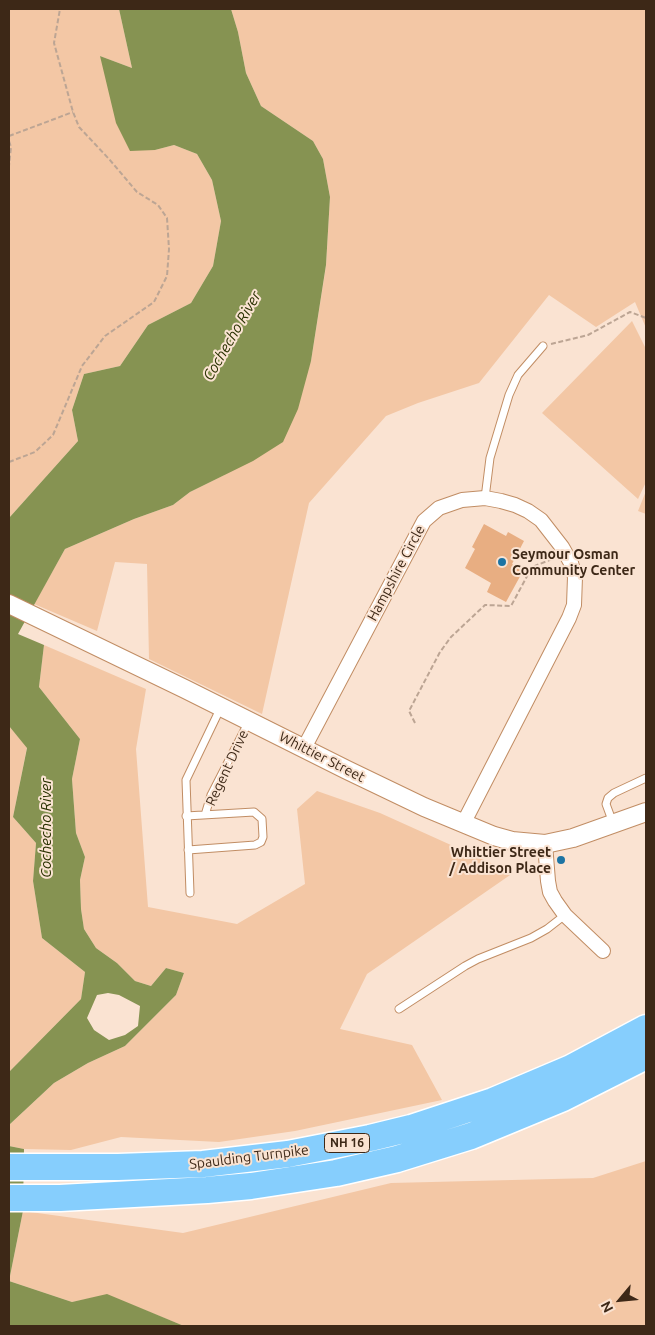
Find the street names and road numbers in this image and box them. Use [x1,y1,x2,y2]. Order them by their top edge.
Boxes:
street label: Hampshire Circle [364,522,428,624]
street label: Regent Drive [202,727,252,809]
street label: Whittier Street [276,728,368,786]
road number: NH 16 [324,1134,370,1152]
street label: Spaulding Turnpike [188,1141,310,1173]

